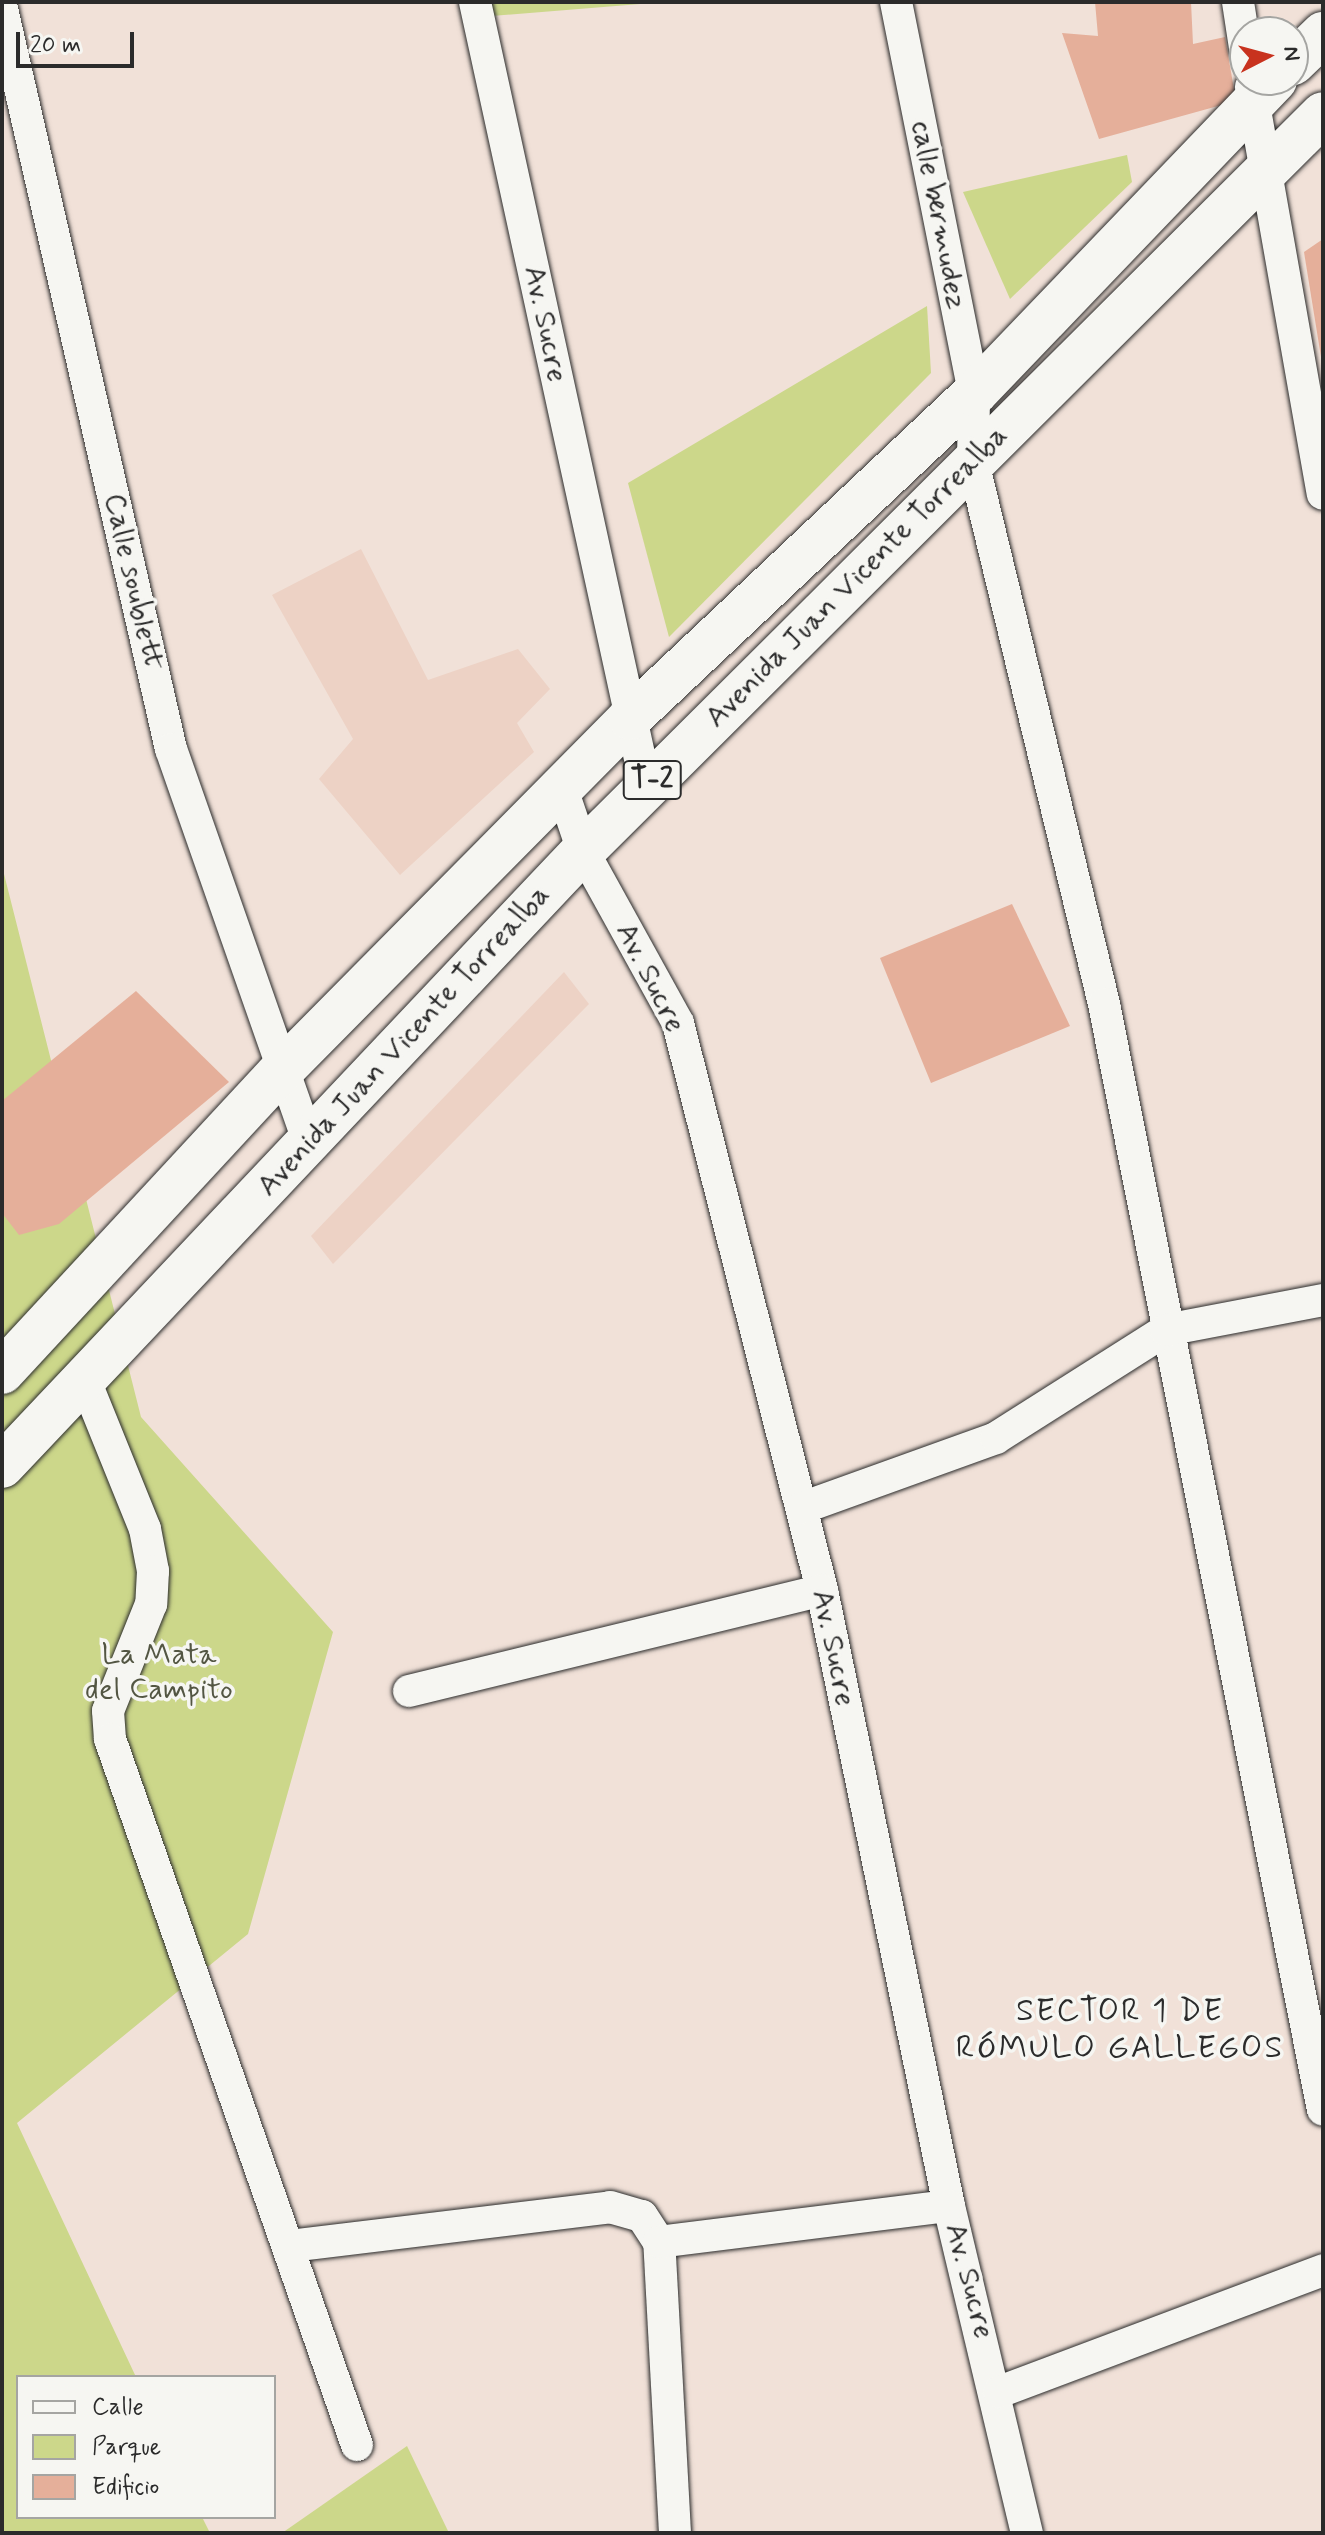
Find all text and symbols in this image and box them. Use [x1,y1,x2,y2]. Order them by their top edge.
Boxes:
scale bar [20,16,138,66]
north arrow [1229,16,1309,96]
text: 20 m [30,30,81,61]
text: N [1276,45,1306,62]
street label: calle bermudez [902,118,974,312]
street label: Av. Sucre [515,262,575,386]
street label: Avenida Juan Vicente Torrealba [696,416,1018,738]
street label: Calle soublett [96,492,170,672]
road number: T-2 [622,756,682,804]
street label: Avenida Juan Vicente Torrealba [247,875,561,1207]
street label: Av. Sucre [607,917,693,1039]
street label: Av. Sucre [803,1586,863,1710]
park label: La Mata del Campito [81,1637,237,1708]
district label: SECTOR 1 DE RÓMULO GALLEGOS [959,1993,1281,2068]
street label: Av. Sucre [936,2219,1002,2343]
legend [16,2375,276,2519]
text: Calle [92,2392,144,2423]
text: Parque [92,2432,161,2463]
text: Edificio [92,2472,159,2503]

